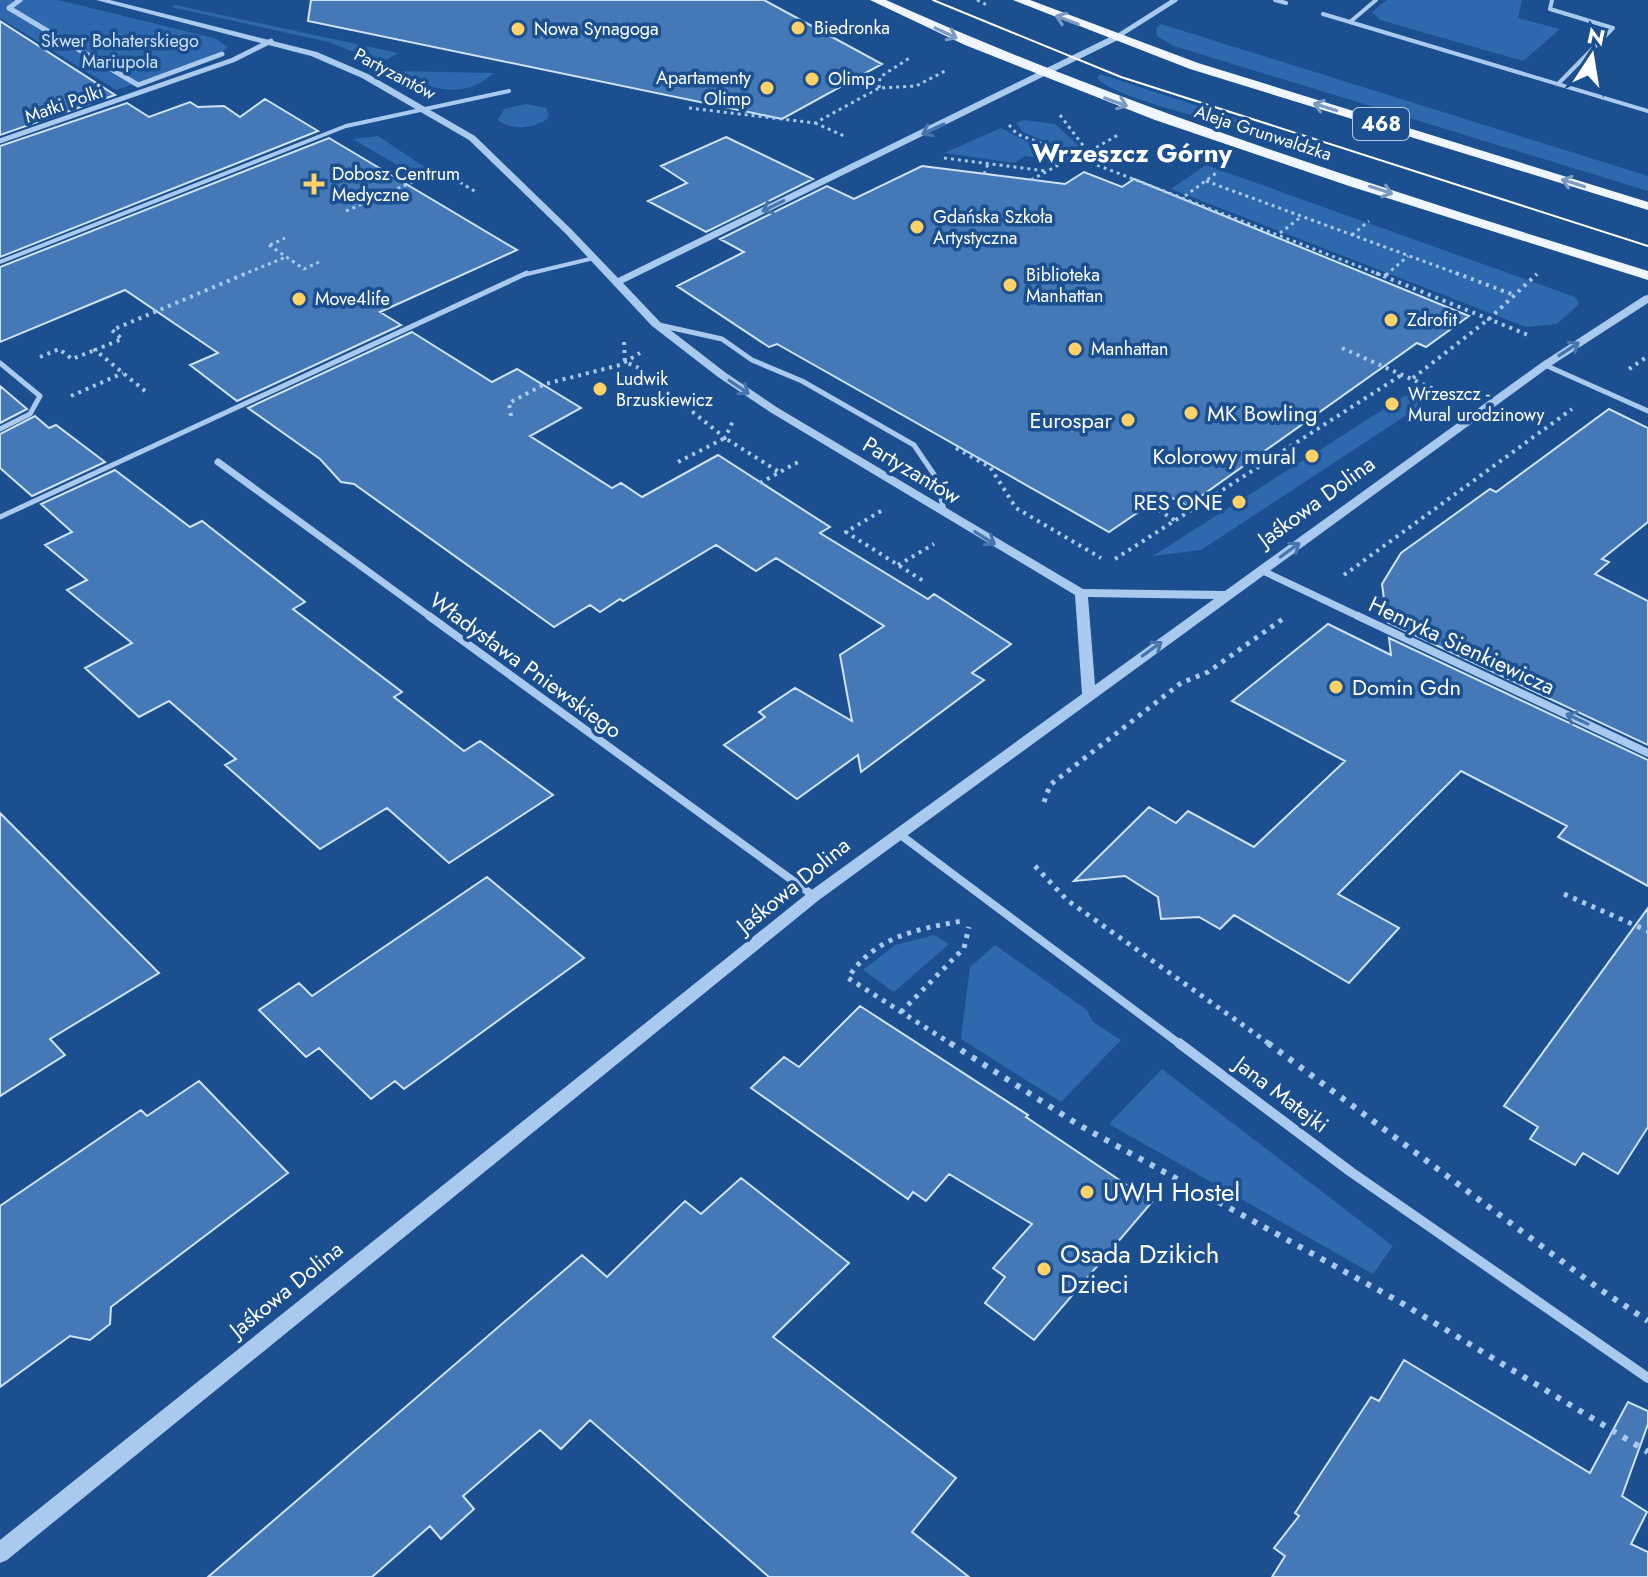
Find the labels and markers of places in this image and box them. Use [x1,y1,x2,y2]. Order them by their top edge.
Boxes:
place label: Biedronka [814,15,890,41]
place label: Nowa Synagoga [534,16,659,42]
marker: Biedronka [789,19,807,37]
marker: Nowa Synagoga [509,20,527,38]
place label: Apartamenty Olimp [656,65,751,112]
place label: Olimp [828,66,875,92]
marker: Olimp [803,70,821,88]
marker: Apartamenty Olimp [758,79,776,97]
place label: Dobosz Centrum Medyczne [332,161,460,208]
marker: Dobosz Centrum Medyczne [303,173,325,195]
place label: Gdańska Szkoła Artystyczna [933,204,1053,251]
marker: Gdańska Szkoła Artystyczna [908,218,926,236]
place label: Biblioteka Manhattan [1026,262,1104,309]
marker: Biblioteka Manhattan [1001,276,1019,294]
place label: Move4life [315,286,390,312]
marker: Move4life [290,290,308,308]
place label: Zdrofit [1407,307,1458,333]
marker: Zdrofit [1382,311,1400,329]
place label: Manhattan [1091,336,1169,362]
marker: Manhattan [1066,340,1084,358]
place label: Ludwik Brzuskiewicz [616,366,714,413]
marker: Ludwik Brzuskiewicz [591,380,609,398]
place label: Wrzeszcz - Mural urodzinowy [1408,381,1545,428]
marker: Wrzeszcz - Mural urodzinowy [1383,395,1401,413]
place label: MK Bowling [1207,397,1318,429]
place label: Eurospar [1030,404,1112,436]
marker: MK Bowling [1182,404,1200,422]
marker: Eurospar [1119,411,1137,429]
place label: Kolorowy mural [1152,440,1296,472]
marker: Kolorowy mural [1303,447,1321,465]
place label: RES ONE [1133,486,1223,518]
marker: RES ONE [1230,493,1248,511]
place label: Domin Gdn [1352,671,1461,703]
marker: Domin Gdn [1327,678,1345,696]
place label: UWH Hostel [1103,1173,1240,1211]
marker: UWH Hostel [1078,1183,1096,1201]
place label: Osada Dzikich Dzieci [1060,1235,1219,1303]
marker: Osada Dzikich Dzieci [1035,1260,1053,1278]

